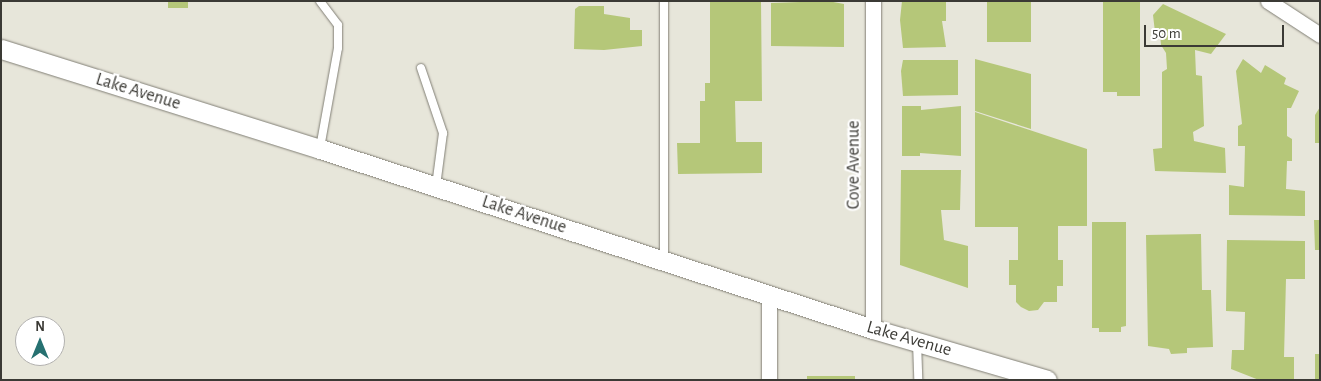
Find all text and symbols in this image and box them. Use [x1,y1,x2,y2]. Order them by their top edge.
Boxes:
scale bar [1146,15,1286,47]
text: 50 m [1152,26,1181,41]
street label: Lake Avenue [93,69,183,115]
street label: Cove Avenue [843,121,865,209]
street label: Lake Avenue [479,191,569,239]
north arrow [15,316,65,366]
street label: Lake Avenue [864,317,954,361]
text: N [35,320,45,334]

